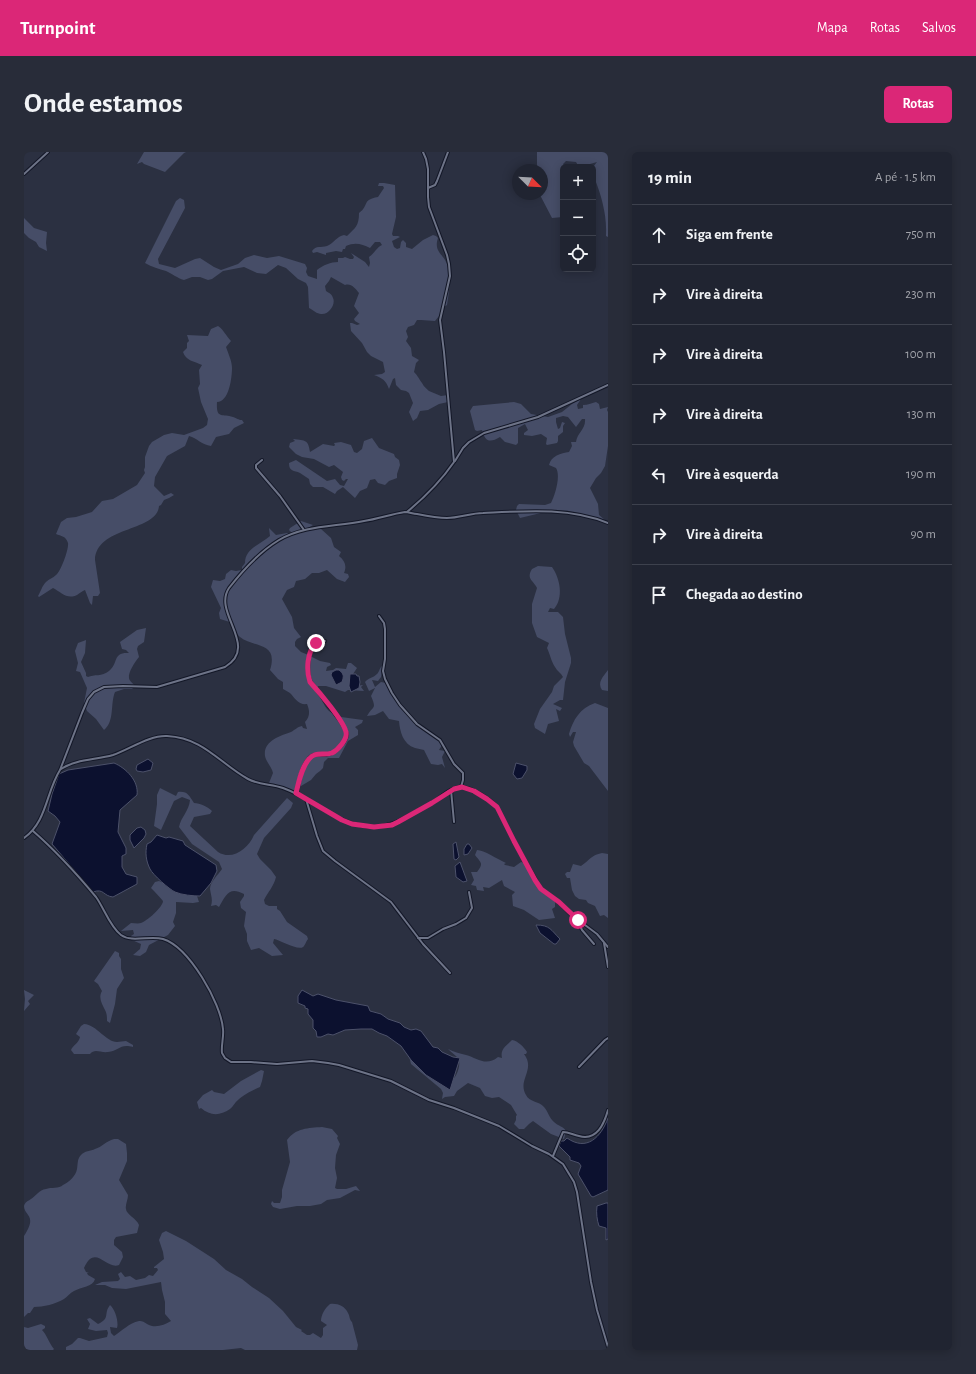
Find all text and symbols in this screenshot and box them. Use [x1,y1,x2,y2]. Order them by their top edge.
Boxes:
text: Turnpoint [20,19,95,38]
text: Mapa [817,21,848,35]
text: Rotas [870,21,900,35]
text: Salvos [922,21,956,35]
button: Rotas [884,86,952,123]
text: Onde estamos [24,90,183,118]
north arrow [512,164,548,200]
map controls [560,164,596,272]
button: + [560,164,596,200]
text: 19 min [648,169,692,186]
text: A pé · 1.5 km [875,171,936,184]
button: − [560,200,596,236]
icon: ahead [648,224,670,246]
text: Siga em frente [686,227,773,242]
text: 750 m [906,228,936,241]
button: locate [560,236,596,272]
icon: right [648,284,670,306]
text: Vire à direita [686,287,763,302]
text: 230 m [905,288,936,301]
icon: right [648,344,670,366]
text: Vire à direita [686,347,763,362]
text: 100 m [905,348,936,361]
icon: right [648,404,670,426]
text: Vire à direita [686,407,763,422]
text: 130 m [907,408,936,421]
icon: left [648,464,670,486]
text: Vire à esquerda [686,467,779,482]
text: 190 m [906,468,936,481]
icon: right [648,524,670,546]
text: Vire à direita [686,527,763,542]
text: 90 m [910,528,936,541]
icon: arrive [648,584,670,606]
text: Chegada ao destino [686,587,803,602]
route end [307,634,325,652]
route start [569,911,587,929]

